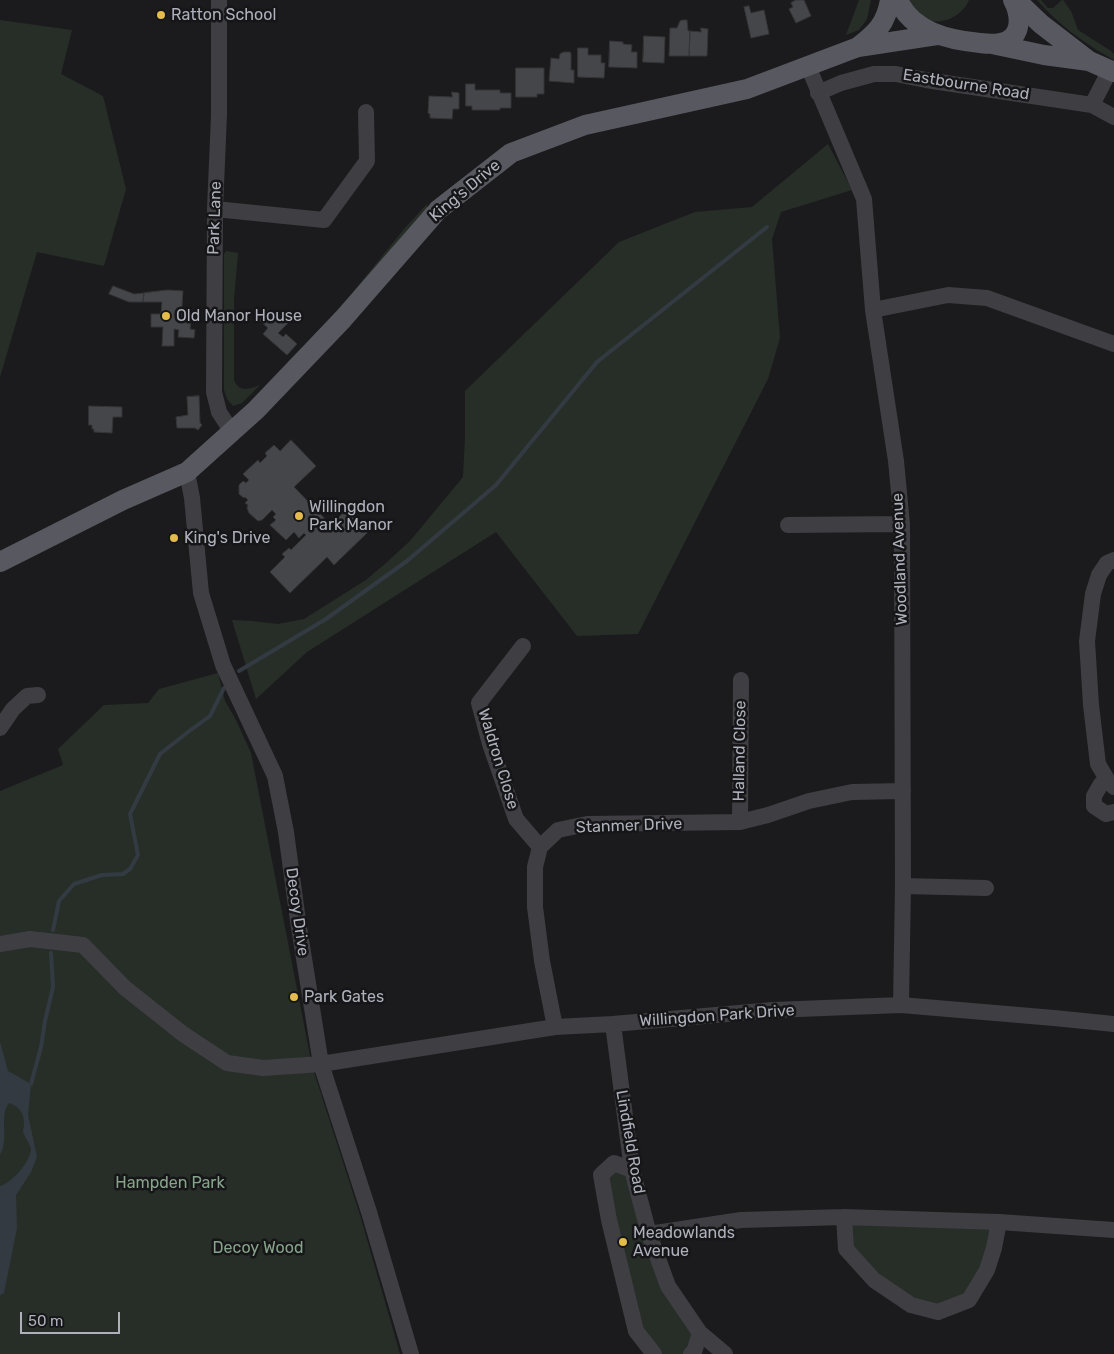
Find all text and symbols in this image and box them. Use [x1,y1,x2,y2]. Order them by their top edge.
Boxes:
place label: Ratton School [171,5,276,25]
marker: Ratton School [155,9,167,21]
street label: Eastbourne Road [901,66,1031,104]
street label: King's Drive [426,156,504,226]
street label: Park Lane [204,181,226,255]
place label: Old Manor House [176,306,302,326]
marker: Old Manor House [160,310,172,322]
street label: Woodland Avenue [888,493,912,625]
place label: Willingdon Park Manor [309,497,393,535]
marker: Willingdon Park Manor [293,510,305,522]
place label: King's Drive [184,528,270,548]
marker: King's Drive [168,532,180,544]
street label: Halland Close [730,700,750,802]
street label: Waldron Close [474,706,522,812]
street label: Stanmer Drive [575,815,683,837]
street label: Decoy Drive [281,867,313,957]
place label: Park Gates [304,987,384,1007]
marker: Park Gates [288,991,300,1003]
street label: Willingdon Park Drive [639,1001,795,1031]
street label: Lindfield Road [611,1089,649,1195]
park label: Hampden Park [115,1173,225,1193]
place label: Meadowlands Avenue [633,1223,735,1261]
marker: Meadowlands Avenue [617,1236,629,1248]
park label: Decoy Wood [213,1238,303,1258]
scale bar [22,1302,122,1334]
text: 50 m [28,1312,63,1330]

